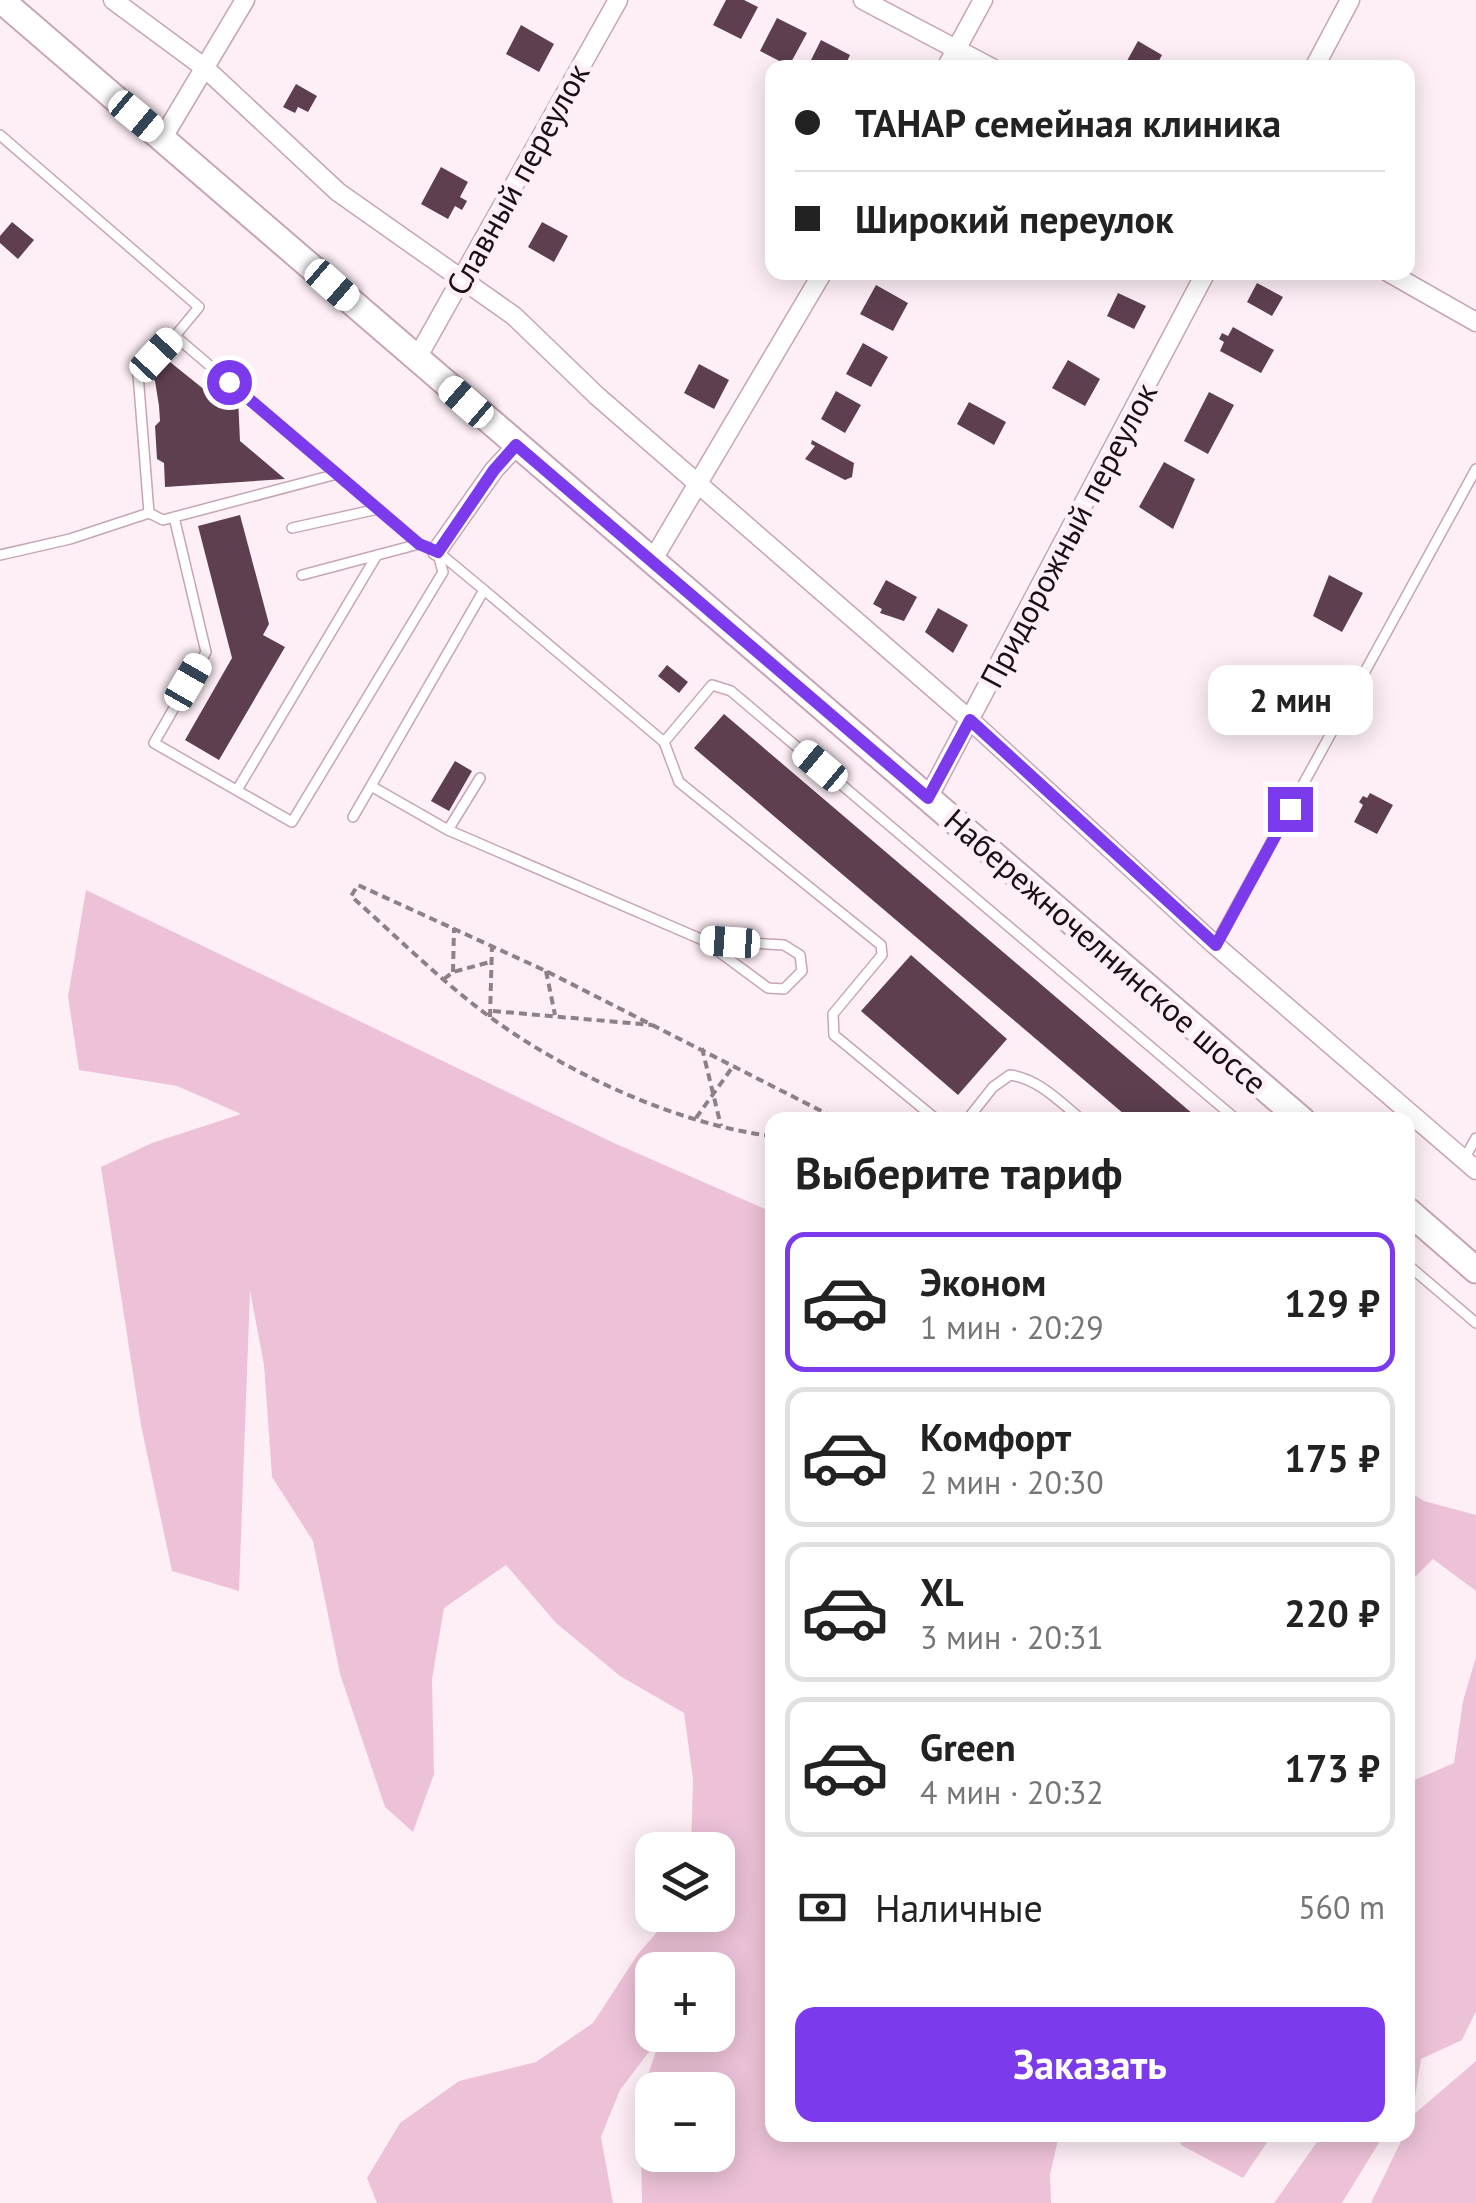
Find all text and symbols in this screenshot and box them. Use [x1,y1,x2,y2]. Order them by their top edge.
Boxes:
street label: Славный переулок [436,55,599,302]
car [103,85,169,147]
text: ТАНАР семейная клиника [855,98,1281,147]
text: Широкий переулок [855,194,1174,243]
car [300,254,364,316]
car [125,323,187,387]
route start [207,360,252,405]
car [434,371,498,433]
street label: Придорожный переулок [970,375,1167,695]
car [160,649,216,715]
callout: 2 мин [1208,664,1372,734]
text: 2 мин [1249,679,1332,721]
car [787,735,853,797]
route end [1268,787,1313,832]
street label: Набережночелнинское шоссе [936,799,1276,1103]
car [699,925,761,959]
text: Выберите тариф [795,1143,1122,1201]
icon: car [800,1257,890,1347]
text: Эконом [920,1257,1046,1306]
text: 129 ₽ [1284,1278,1380,1327]
text: 1 мин · 20:29 [920,1306,1104,1348]
icon: car [800,1412,890,1502]
text: Комфорт [920,1412,1071,1461]
text: 175 ₽ [1284,1433,1380,1482]
text: 2 мин · 20:30 [920,1461,1104,1503]
icon: car [800,1567,890,1657]
text: XL [920,1567,964,1616]
text: 220 ₽ [1284,1588,1380,1637]
text: 3 мин · 20:31 [920,1616,1104,1658]
icon: car [800,1722,890,1812]
text: Green [920,1722,1016,1771]
text: 173 ₽ [1284,1743,1380,1792]
text: 4 мин · 20:32 [920,1771,1104,1813]
map controls [635,1832,735,2172]
button: layers [635,1832,735,1932]
icon: cash [795,1880,850,1935]
text: Наличные [875,1883,1043,1932]
text: 560 m [1298,1886,1385,1928]
button: + [635,1952,735,2052]
button: Заказать [795,2007,1385,2122]
button: − [635,2072,735,2172]

